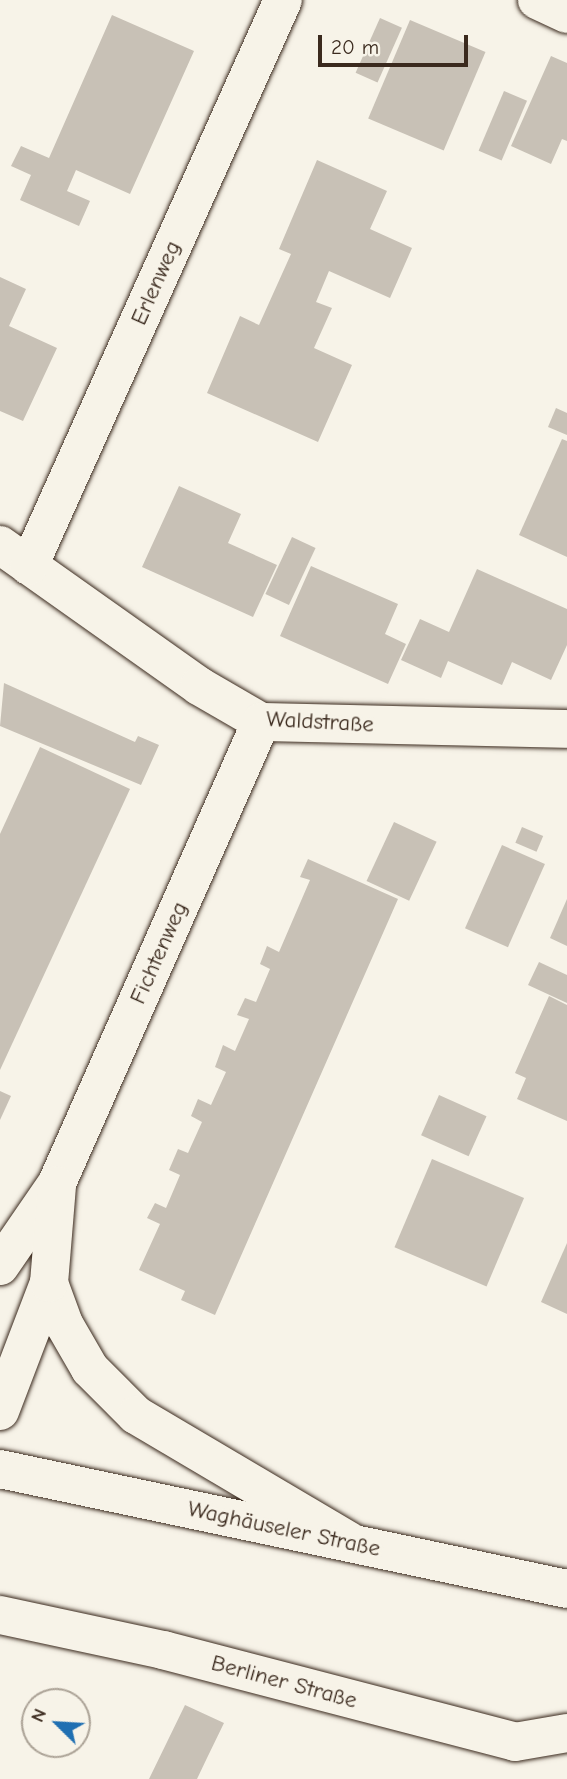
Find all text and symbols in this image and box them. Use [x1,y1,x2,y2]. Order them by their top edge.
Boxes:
scale bar [322,21,472,65]
text: 20 m [331,35,379,59]
street label: Erlenweg [125,237,187,329]
street label: Waldstraße [265,705,375,739]
street label: Fichtenweg [124,898,194,1008]
street label: Waghäuseler Straße [185,1495,383,1563]
street label: Berliner Straße [208,1649,360,1715]
north arrow [21,1688,91,1758]
text: N [26,1705,51,1725]

